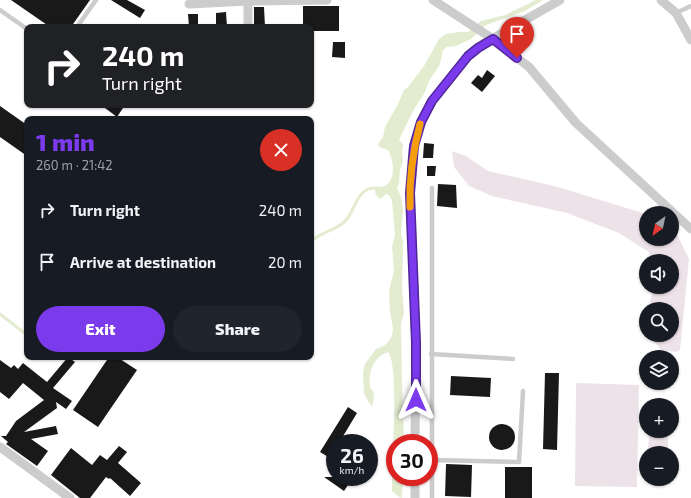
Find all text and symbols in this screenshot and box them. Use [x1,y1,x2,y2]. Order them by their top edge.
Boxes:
pin [500,17,534,58]
icon: arrive [506,23,528,45]
text: 240 m [102,38,185,72]
icon: right [36,40,88,92]
text: Turn right [102,72,182,94]
text: 1 min [36,127,95,156]
button: close [260,129,302,171]
text: 260 m · 21:42 [36,157,113,173]
icon: right [36,199,58,221]
text: Turn right [70,201,140,219]
text: 240 m [259,201,302,219]
north arrow [639,206,679,246]
map controls [639,206,679,486]
icon: arrive [36,251,58,273]
text: Arrive at destination [70,253,216,271]
text: 20 m [268,253,302,271]
button: sound [639,254,679,294]
button: search [639,302,679,342]
button: Exit [36,306,165,352]
button: Share [173,306,302,352]
button: layers [639,350,679,390]
position arrow [395,379,437,421]
button: + [639,398,679,438]
speed limit sign: 30 [386,434,438,486]
text: 26 [340,443,364,467]
button: − [639,446,679,486]
text: km/h [340,464,364,476]

